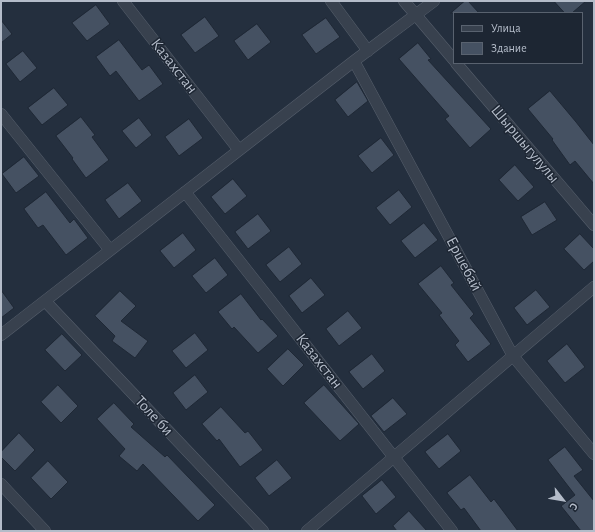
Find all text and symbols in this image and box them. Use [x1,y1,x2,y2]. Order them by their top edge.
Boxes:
legend [453,12,583,64]
text: Улица [491,22,521,34]
street label: Казахстан [146,35,202,97]
text: Здание [491,42,527,54]
street label: Шыршыгулулы [487,101,563,187]
street label: Ершебай [442,234,486,294]
street label: Казахстан [291,330,347,392]
street label: Толе би [131,392,177,440]
north arrow [543,480,583,520]
text: С [567,501,580,512]

